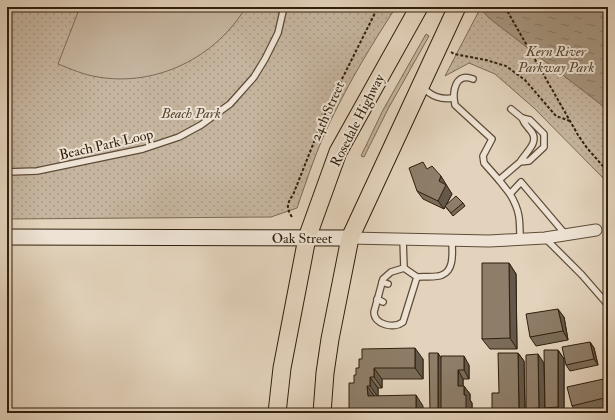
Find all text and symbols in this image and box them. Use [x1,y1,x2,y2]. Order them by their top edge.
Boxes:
park label: Kern River Parkway Park [517,43,595,76]
street label: Rosedale Highway [327,70,389,170]
street label: 24th Street [307,78,348,144]
park label: Beach Park [160,105,221,122]
street label: Beach Park Loop [57,125,155,165]
street label: Oak Street [272,230,333,247]

